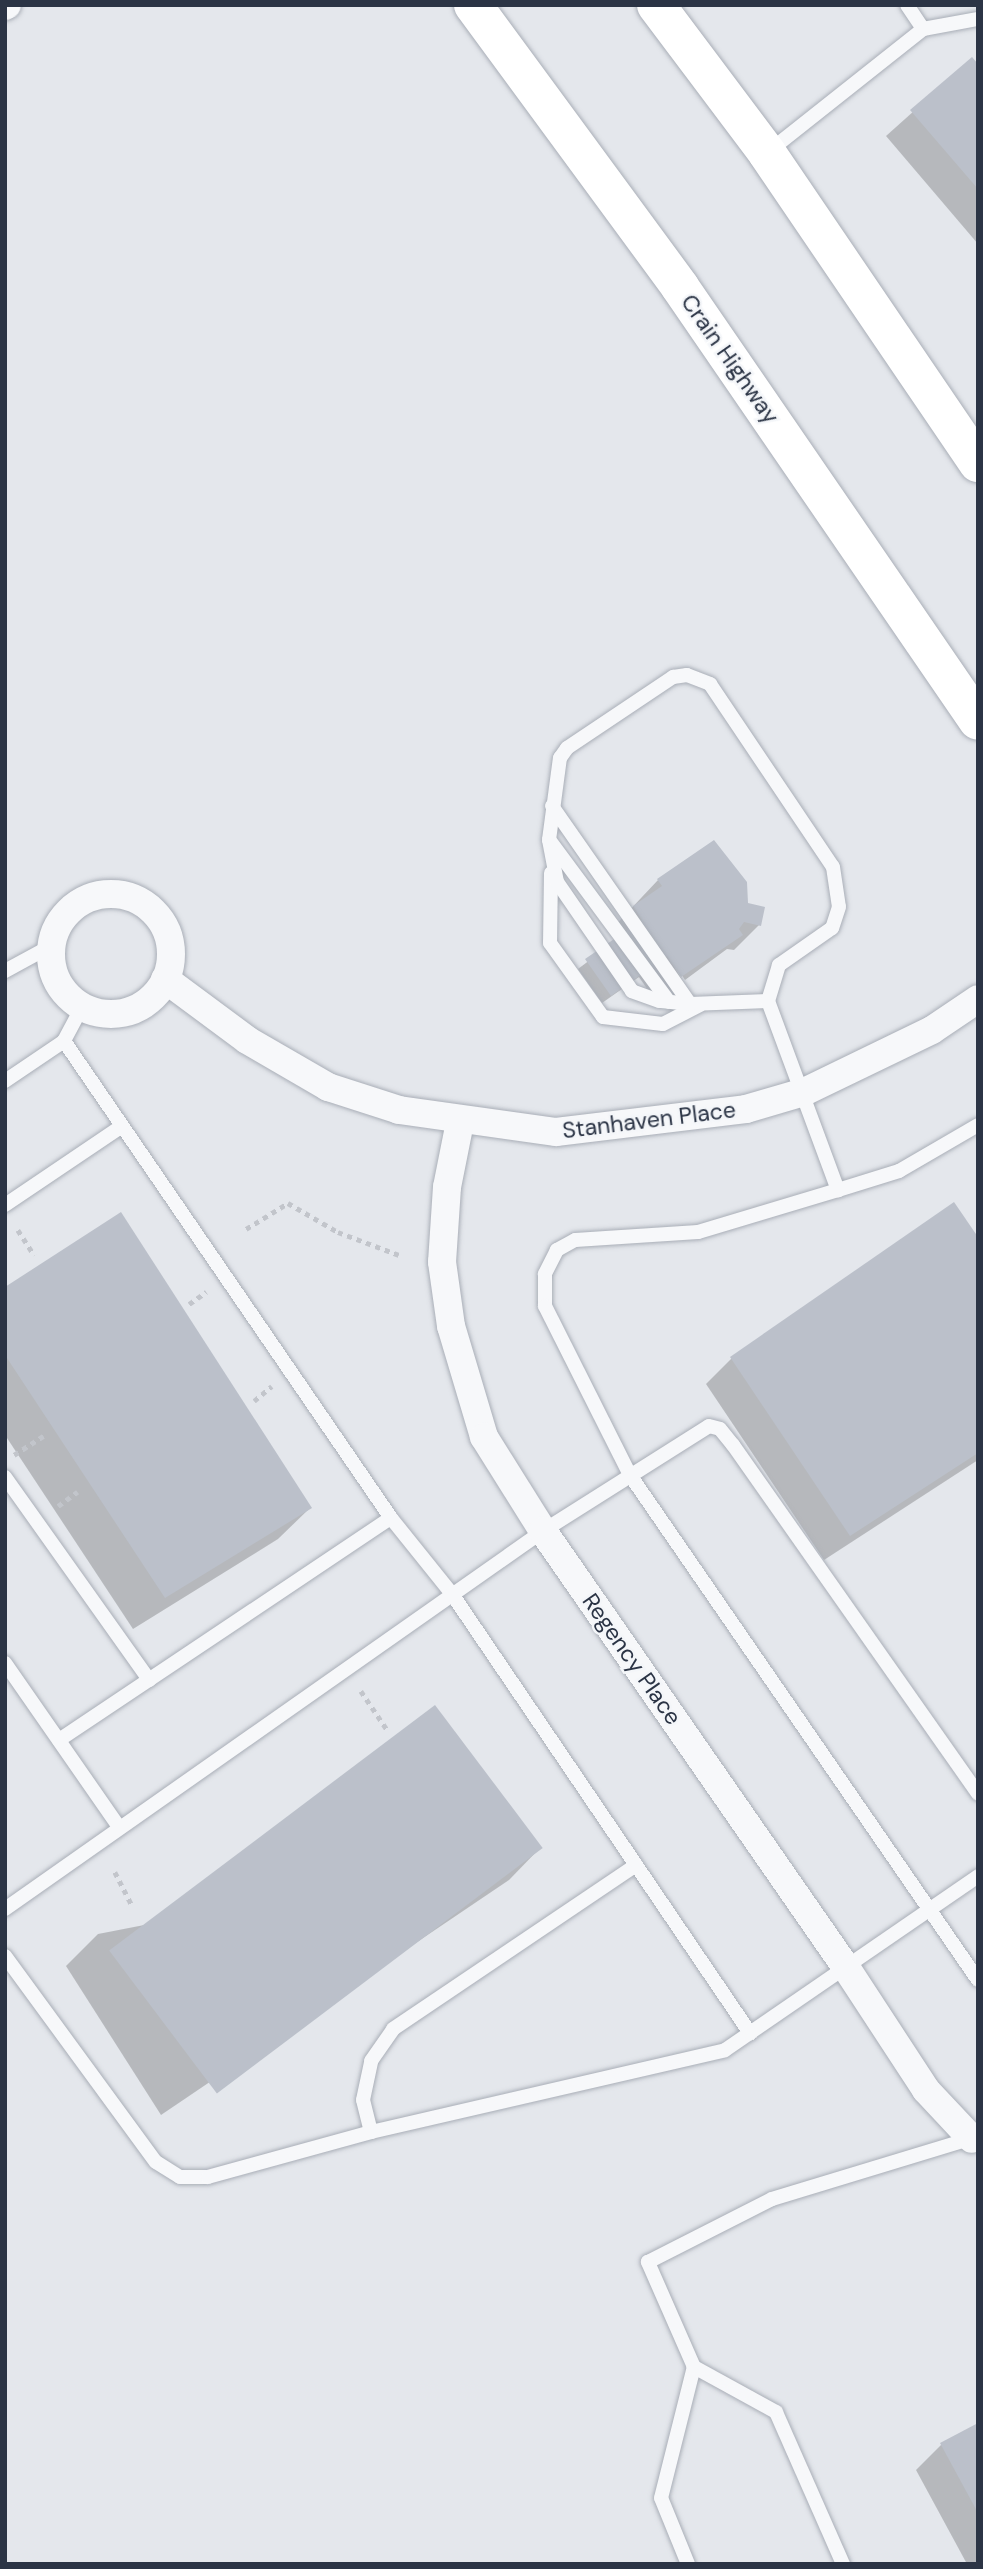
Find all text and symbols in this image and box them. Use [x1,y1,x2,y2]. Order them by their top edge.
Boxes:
street label: Crain Highway [675,289,785,429]
street label: Stanhaven Place [561,1096,737,1144]
street label: Regency Place [577,1588,687,1730]

